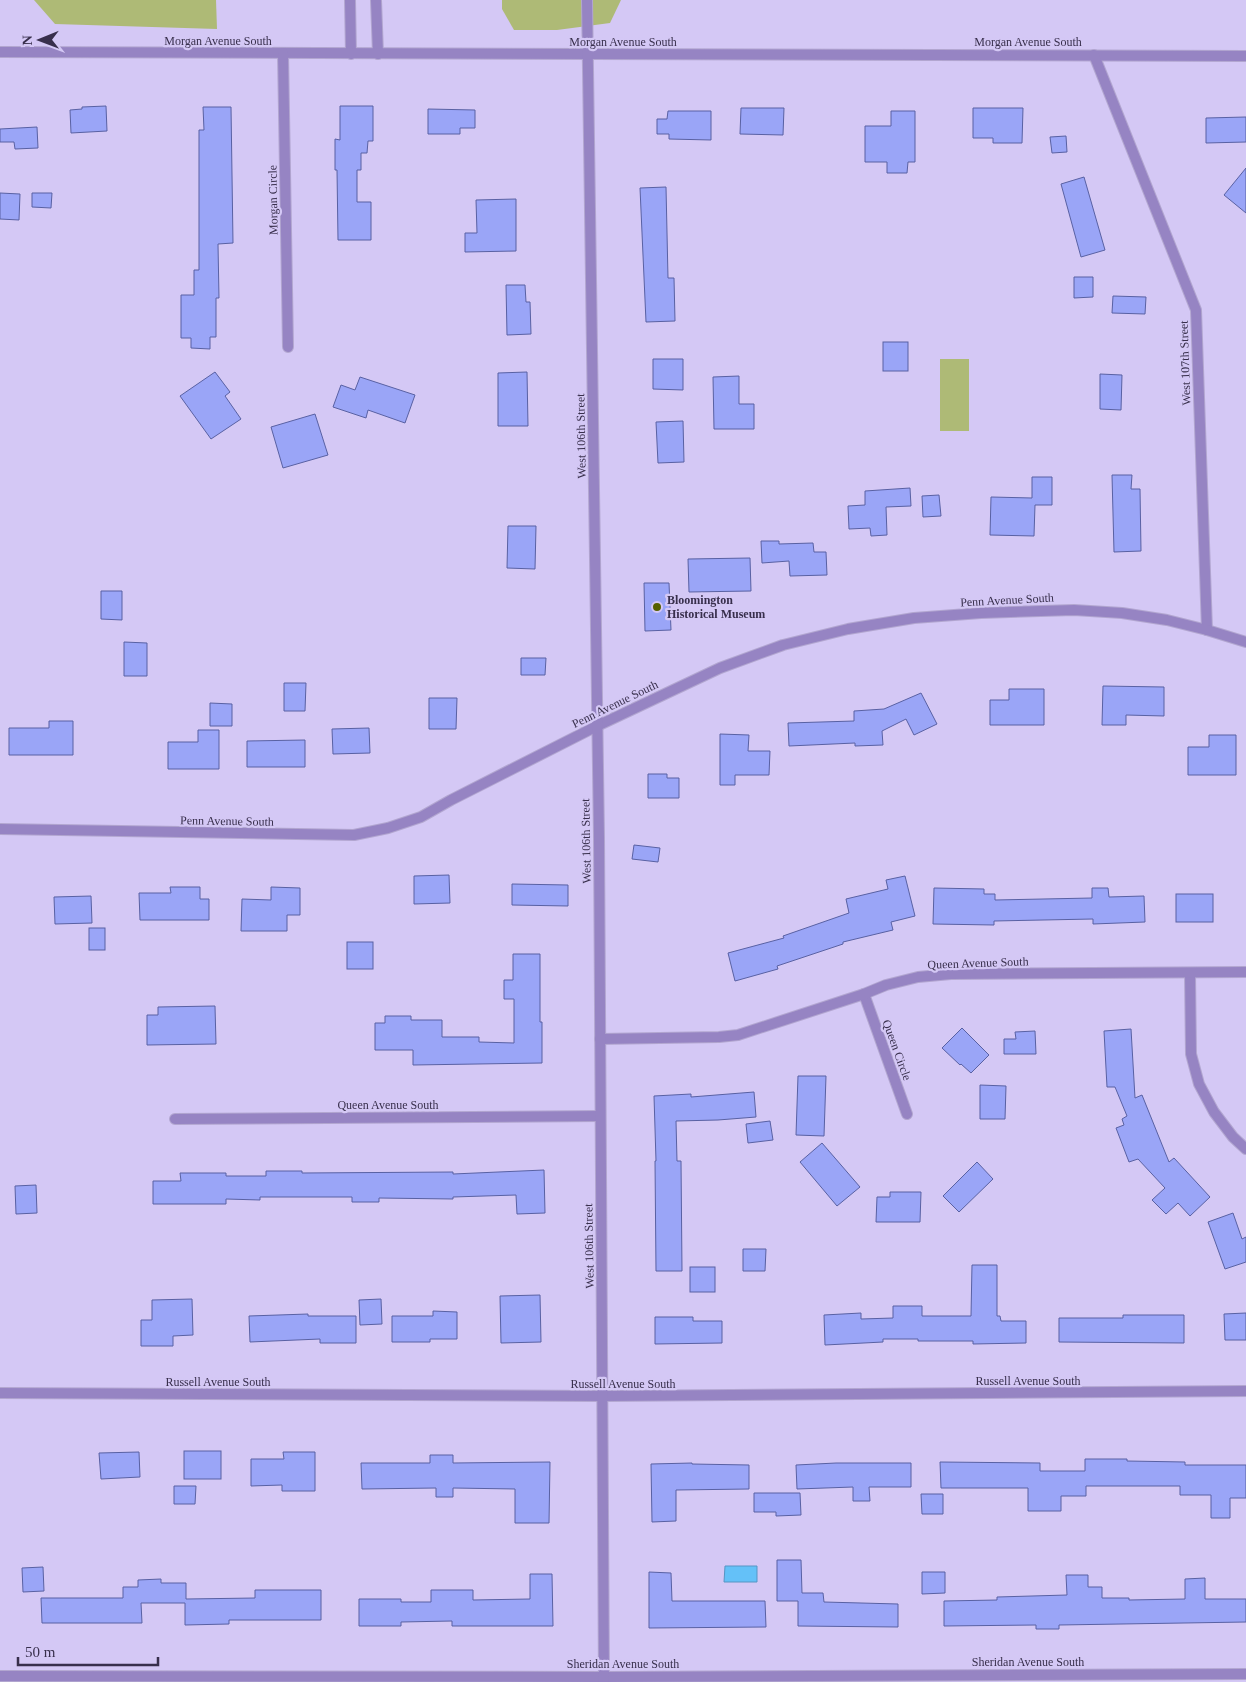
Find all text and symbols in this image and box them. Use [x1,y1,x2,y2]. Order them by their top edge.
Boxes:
north arrow [15,15,65,65]
street label: Morgan Avenue South [164,34,272,48]
text: N [20,35,35,45]
street label: Morgan Avenue South [569,35,677,49]
street label: Morgan Avenue South [974,35,1082,49]
street label: Morgan Circle [265,165,281,235]
street label: West 107th Street [1176,320,1193,406]
street label: West 106th Street [573,393,589,479]
street label: Penn Avenue South [960,591,1054,609]
place label: Bloomington Historical Museum [667,593,765,621]
marker: Bloomington Historical Museum [651,601,663,613]
street label: Penn Avenue South [570,677,660,731]
street label: West 106th Street [578,798,594,884]
street label: Penn Avenue South [180,813,274,829]
street label: Queen Avenue South [927,954,1029,972]
street label: Queen Circle [880,1018,914,1082]
street label: Queen Avenue South [337,1098,439,1112]
street label: West 106th Street [581,1203,597,1289]
street label: Russell Avenue South [975,1374,1081,1388]
street label: Russell Avenue South [165,1375,271,1389]
street label: Russell Avenue South [570,1377,676,1391]
scale bar [18,1634,158,1666]
text: 50 m [25,1644,56,1660]
street label: Sheridan Avenue South [972,1655,1084,1669]
street label: Sheridan Avenue South [567,1657,679,1671]

